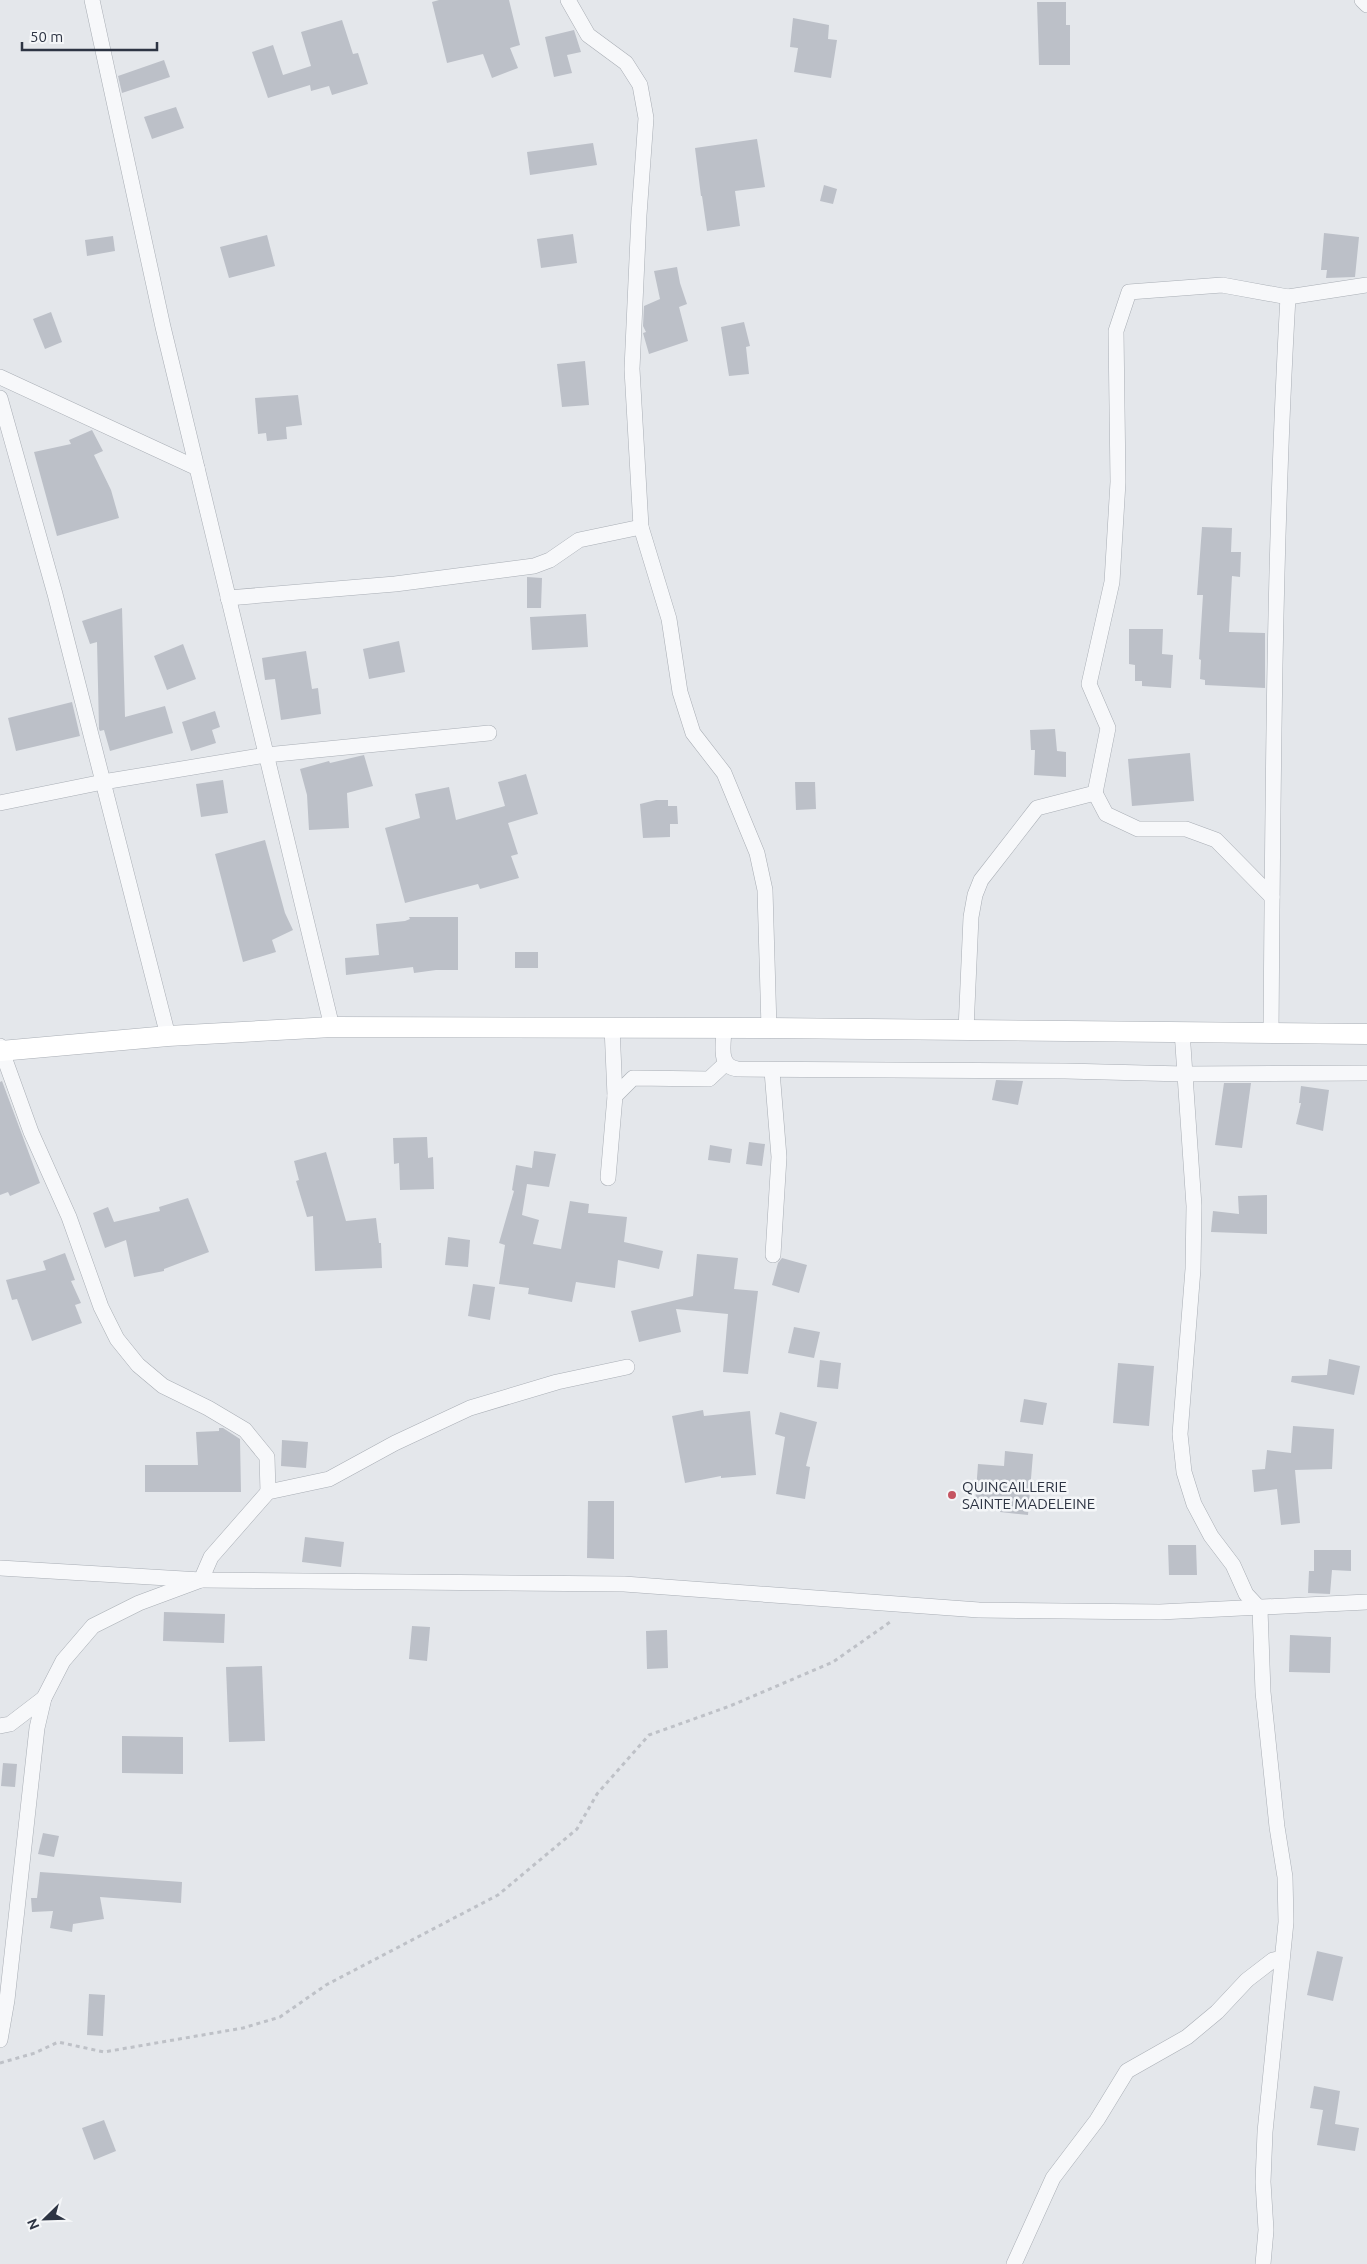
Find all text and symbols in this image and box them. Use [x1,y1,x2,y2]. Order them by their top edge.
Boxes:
scale bar [22,20,158,52]
text: 50 m [30,28,63,45]
place label: QUINCAILLERIE SAINTE MADELEINE [962,1478,1095,1512]
marker: QUINCAILLERIE SAINTE MADELEINE [946,1489,958,1501]
north arrow [20,2194,70,2244]
text: N [24,2216,42,2232]

